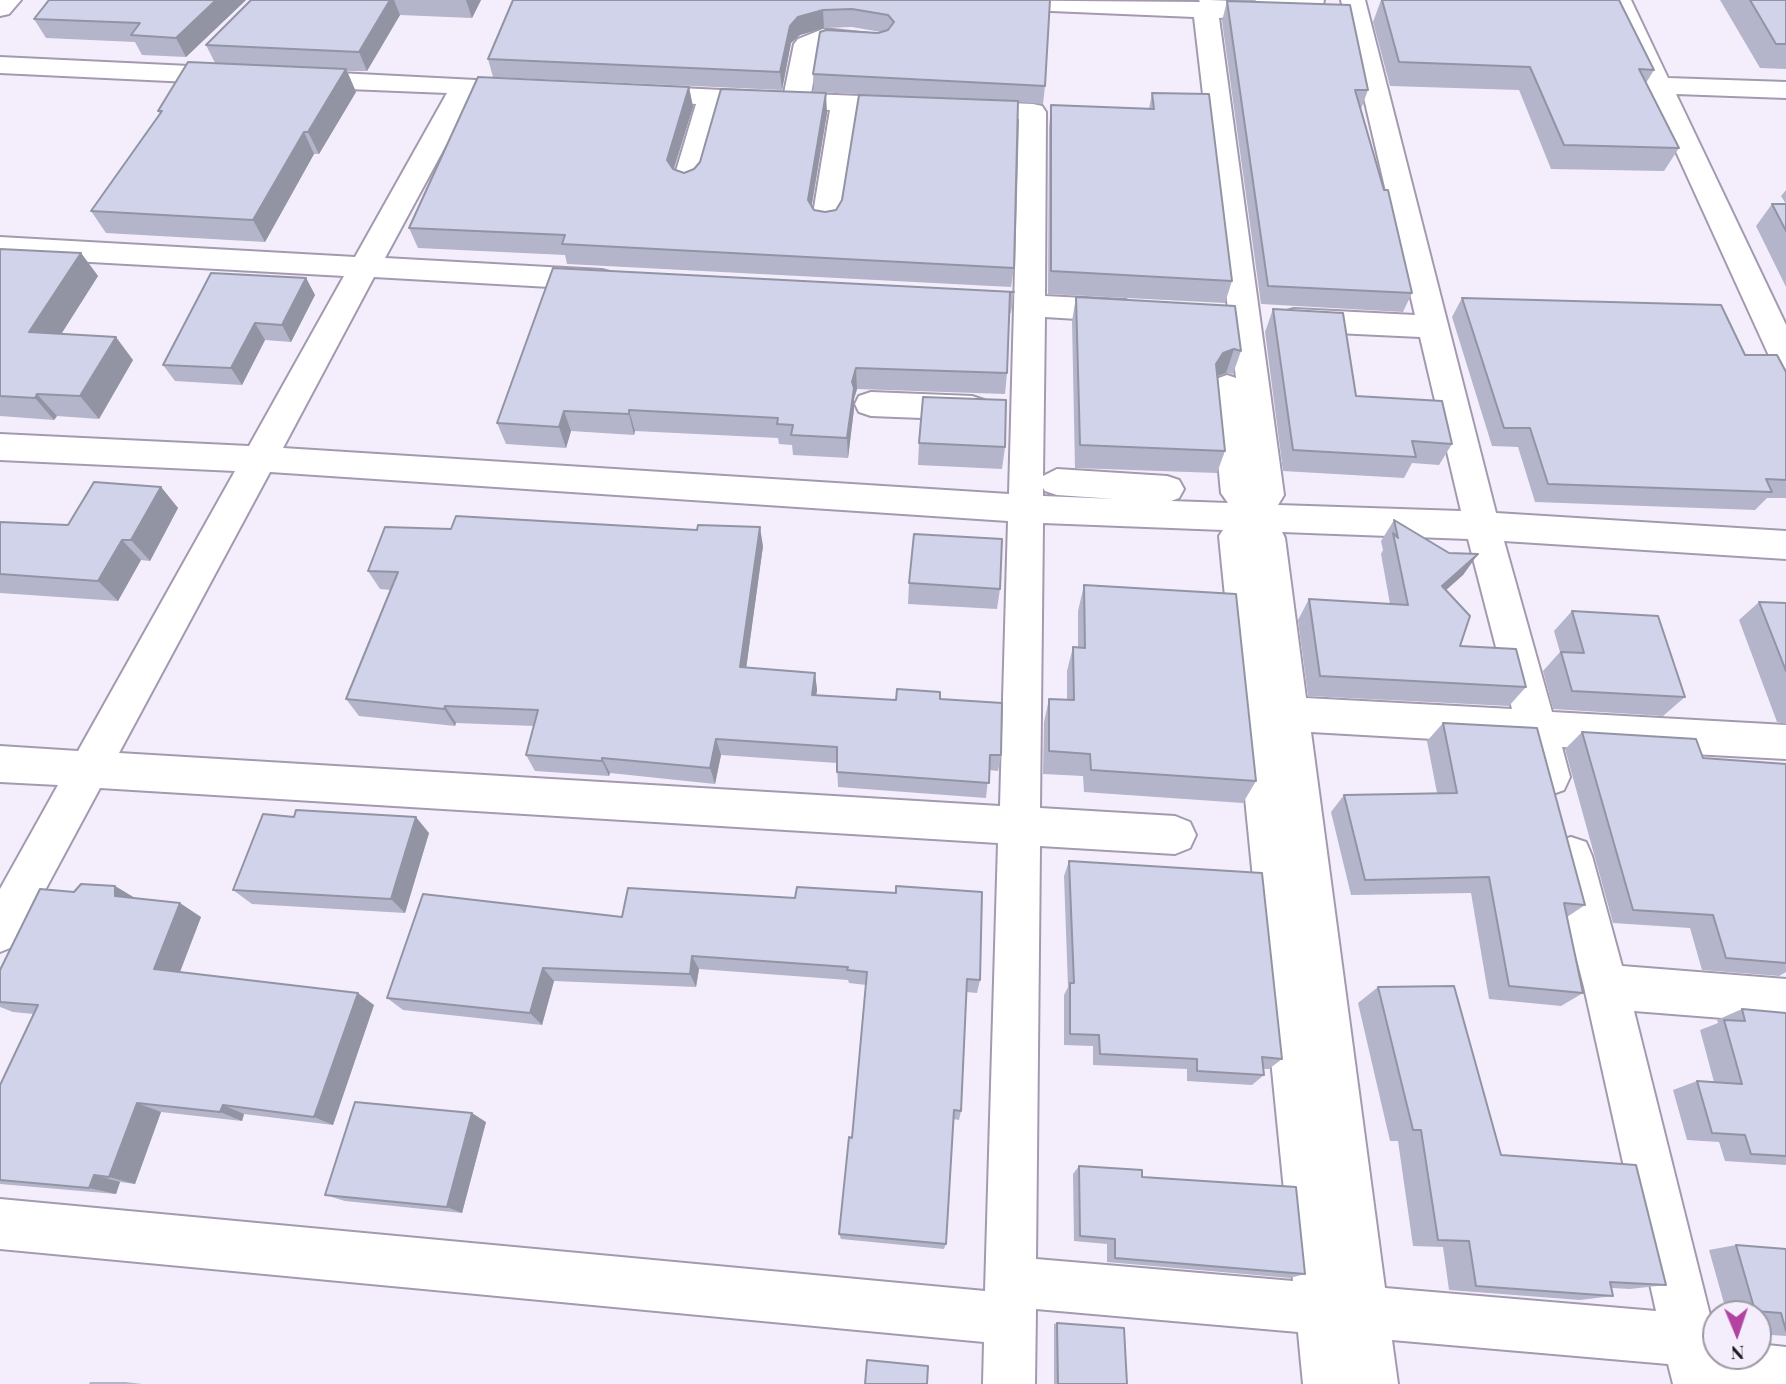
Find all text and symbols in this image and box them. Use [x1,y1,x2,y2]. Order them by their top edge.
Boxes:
north arrow [1702,1300,1772,1370]
text: N [1730,1341,1745,1367]

